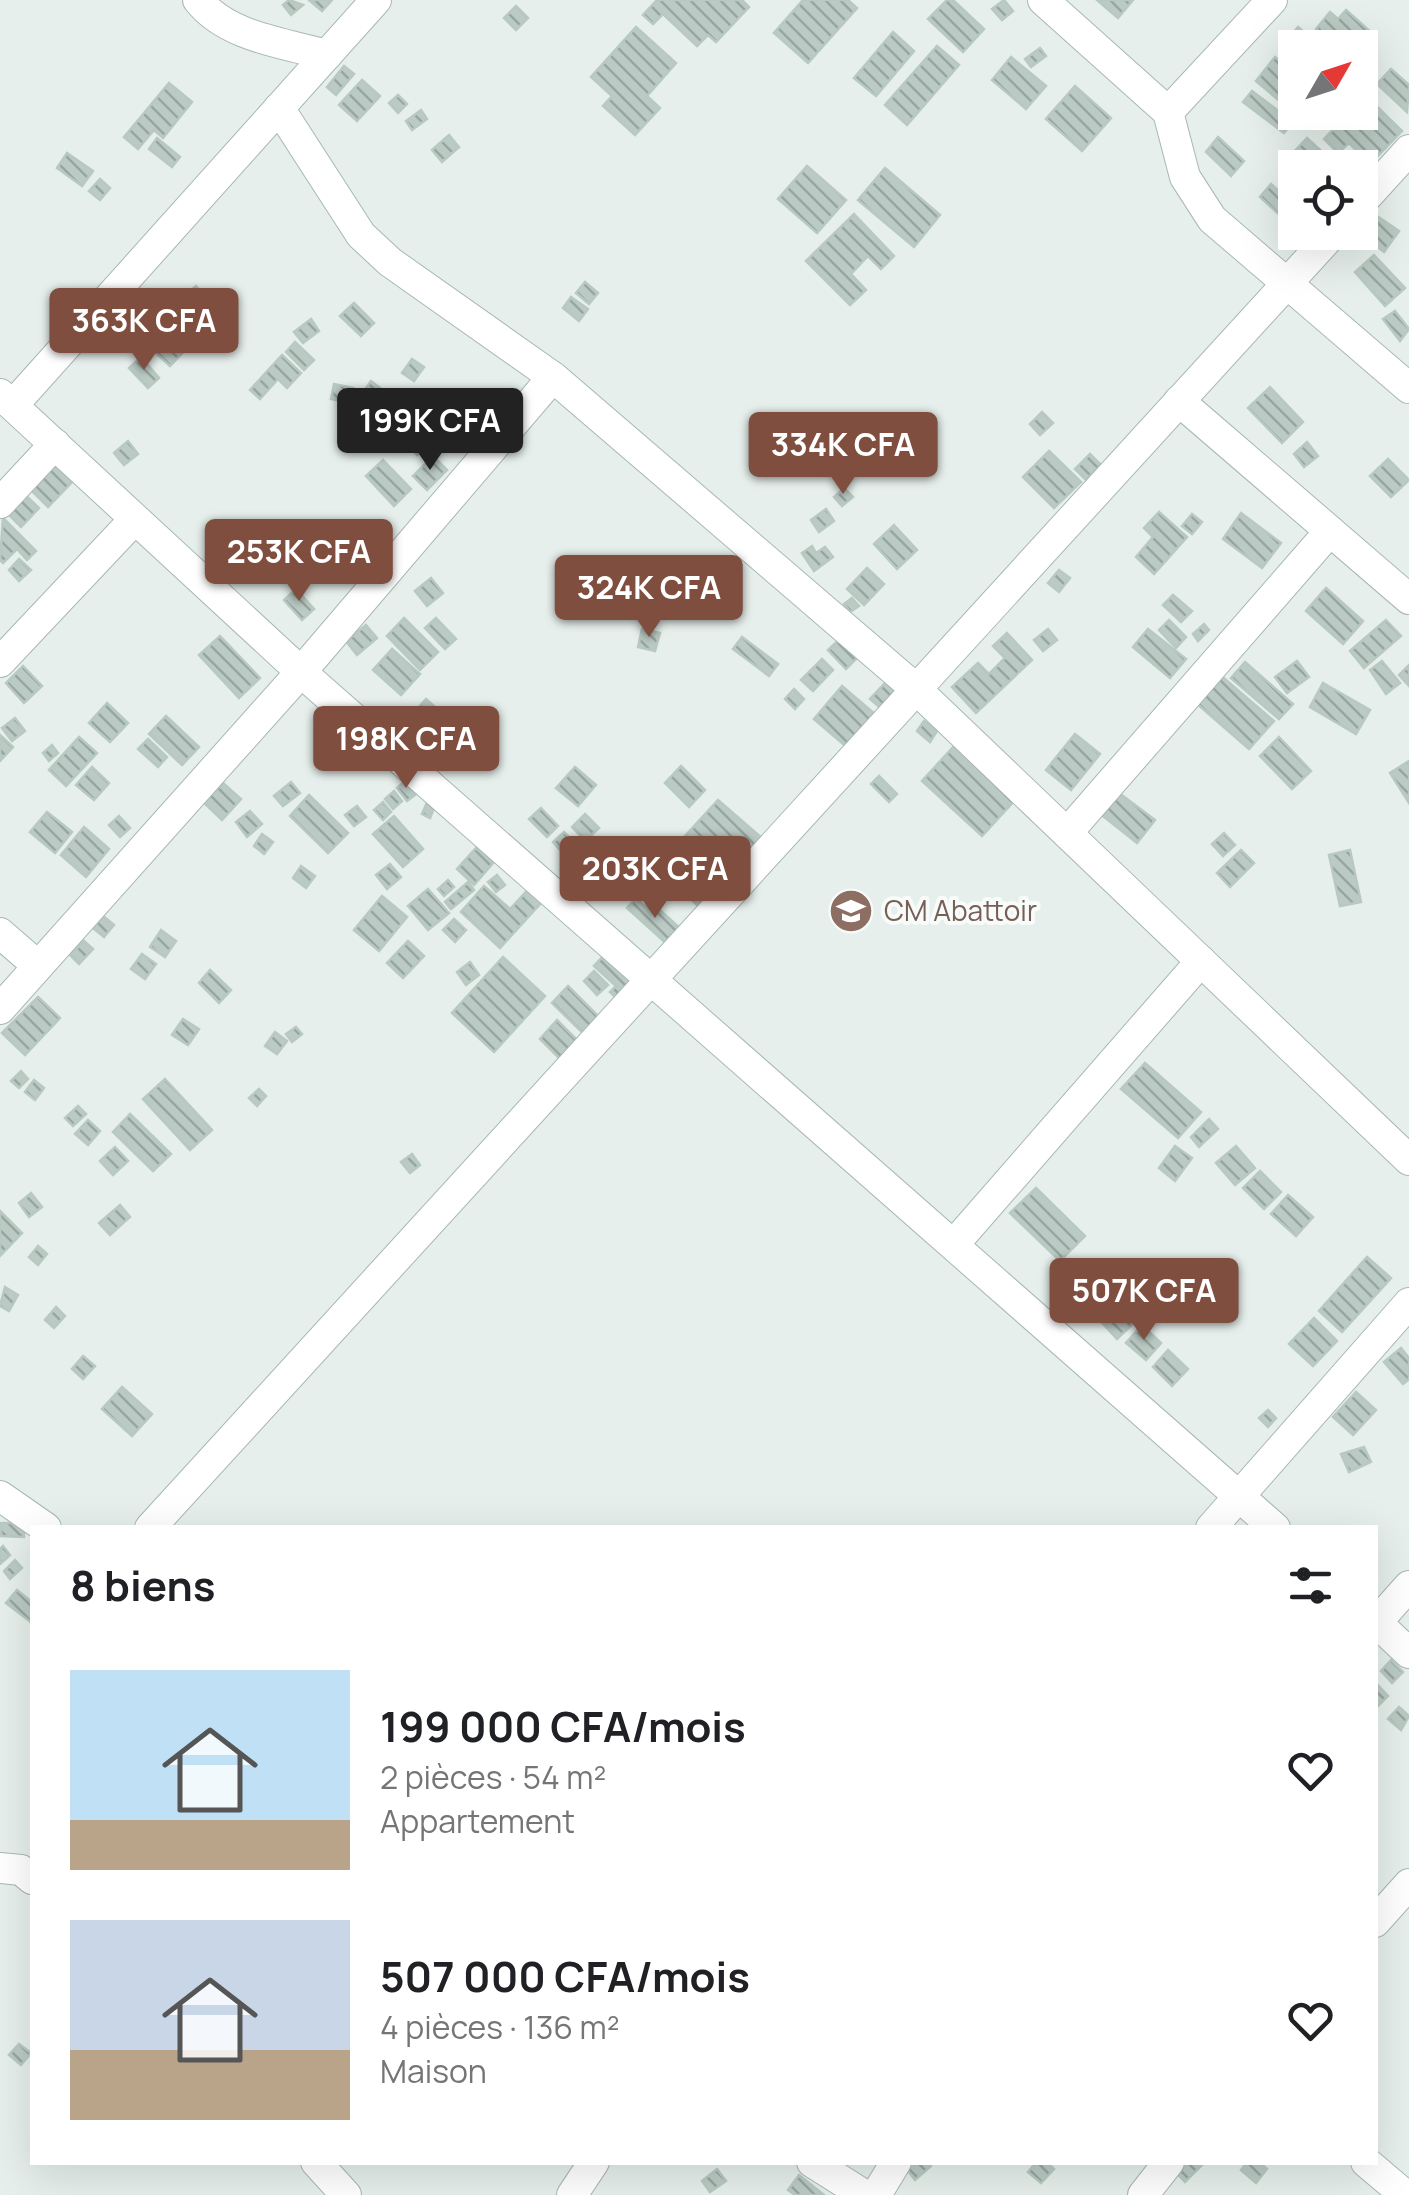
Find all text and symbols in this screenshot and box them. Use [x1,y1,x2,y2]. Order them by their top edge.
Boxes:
north arrow [1278,30,1378,130]
map controls [1278,30,1378,250]
button: locate [1278,150,1378,250]
pin: 363K CFA [41,288,247,373]
text: 363K CFA [71,298,217,342]
pin: 199K CFA [327,388,533,473]
text: 199K CFA [359,398,501,442]
pin: 334K CFA [740,412,946,497]
text: 334K CFA [771,422,915,466]
pin: 253K CFA [196,519,402,604]
text: 253K CFA [227,529,371,573]
pin: 324K CFA [546,555,752,640]
text: 324K CFA [577,565,721,609]
pin: 198K CFA [303,706,509,791]
text: 198K CFA [335,716,477,760]
pin: 203K CFA [552,836,758,921]
text: 203K CFA [582,846,728,890]
school or university icon: CM Abattoir [828,888,874,934]
place label: CM Abattoir [884,891,1037,929]
pin: 507K CFA [1041,1258,1247,1343]
text: 507K CFA [1072,1268,1216,1312]
text: 8 biens [70,1556,215,1614]
icon: filters [1283,1558,1338,1613]
text: 199 000 CFA/mois [380,1697,746,1755]
icon: home [150,1710,270,1830]
icon: heart [1283,1743,1338,1798]
text: 2 pièces · 54 m² [380,1755,606,1799]
text: Appartement [380,1799,575,1843]
text: 507 000 CFA/mois [380,1947,750,2005]
icon: home [150,1960,270,2080]
icon: heart [1283,1993,1338,2048]
text: 4 pièces · 136 m² [380,2005,620,2049]
text: Maison [380,2049,487,2093]

